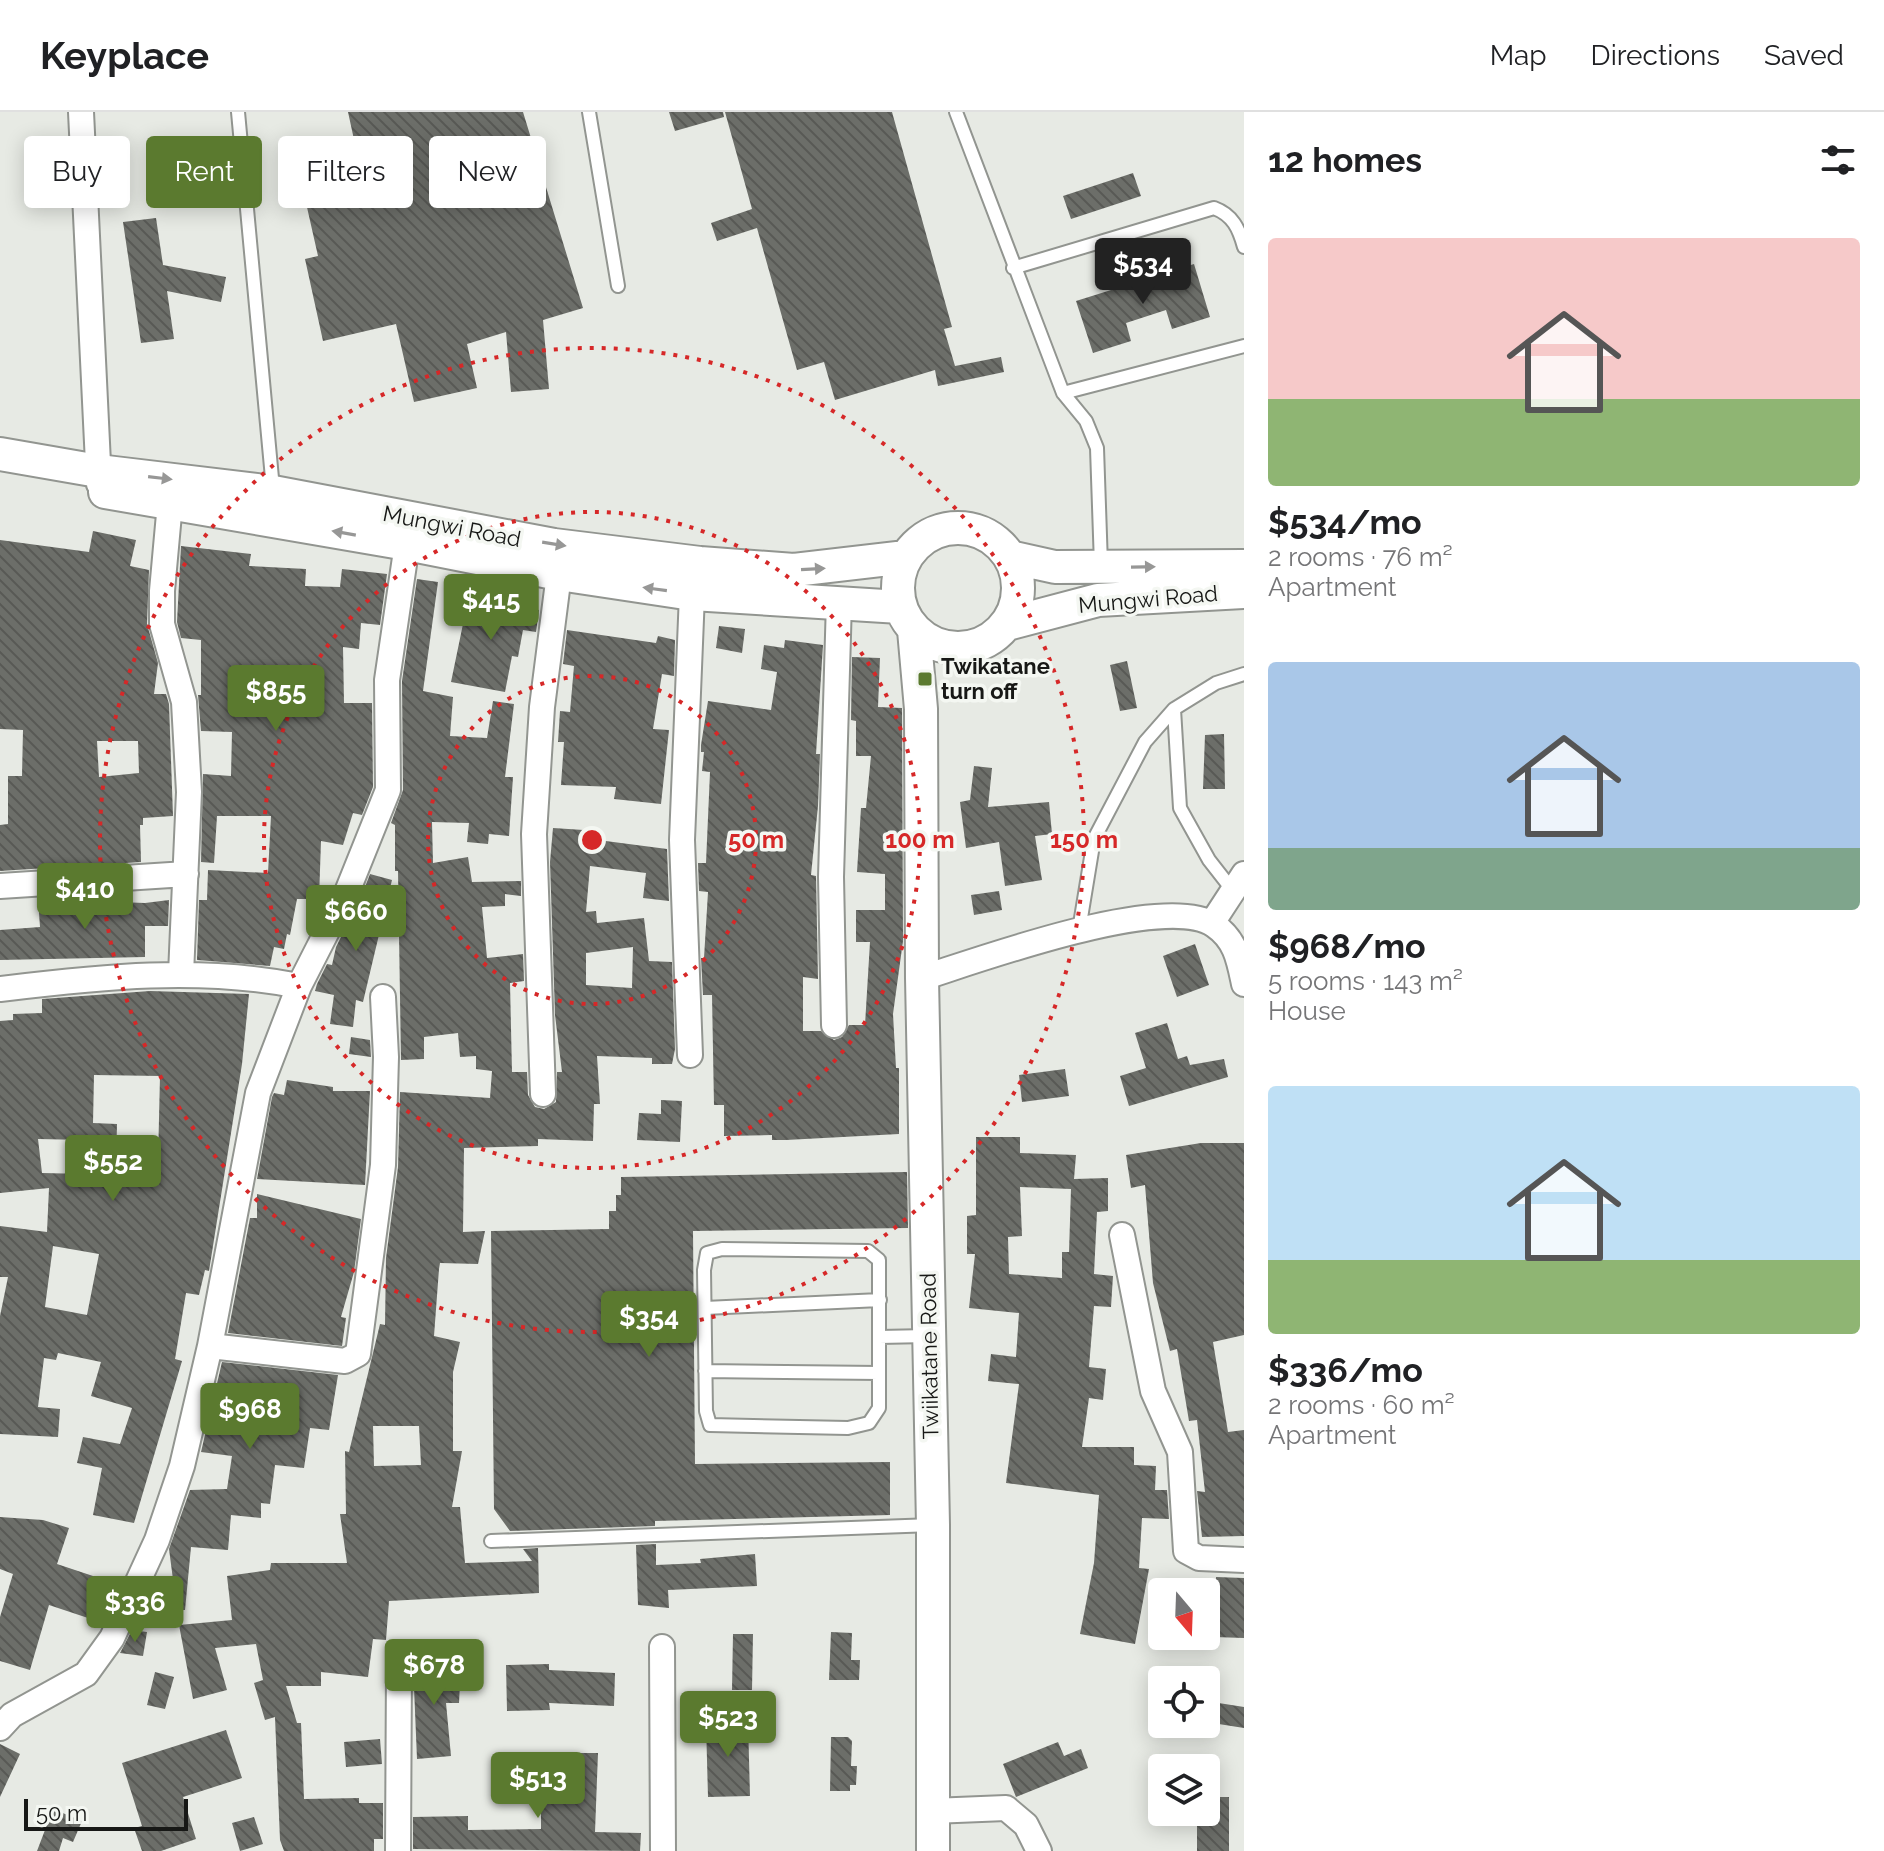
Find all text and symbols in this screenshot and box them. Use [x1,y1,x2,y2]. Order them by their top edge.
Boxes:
text: Keyplace [40,33,209,78]
text: Map [1490,39,1547,72]
text: Directions [1591,39,1720,72]
text: Saved [1764,39,1844,72]
chip: Buy [24,136,130,208]
chip: Rent [146,136,262,208]
chip: Filters [278,136,413,208]
chip: New [429,136,546,208]
icon: filters [1816,138,1860,182]
text: 12 homes [1268,140,1422,180]
pin: $534 [1096,238,1190,306]
text: $534 [1113,249,1173,279]
icon: home [1492,290,1636,434]
one-way arrow [148,472,173,485]
street label: Mungwi Road [381,500,523,552]
text: $534/mo [1268,502,1422,542]
one-way arrow [331,526,356,539]
one-way arrow [542,539,567,551]
text: 2 rooms · 76 m² [1268,542,1453,572]
one-way arrow [1131,561,1156,574]
one-way arrow [801,563,826,576]
text: Apartment [1268,572,1397,602]
pin: $415 [444,574,538,642]
street label: Mungwi Road [1077,580,1219,618]
one-way arrow [642,582,667,595]
text: $415 [462,585,520,615]
place label: Twikatane turn off [941,653,1050,704]
pin: $855 [229,665,323,733]
marker: Twikatane turn off [916,670,934,688]
text: $855 [246,676,307,706]
icon: home [1492,714,1636,858]
text: 50 m [728,825,784,854]
text: 100 m [885,825,955,854]
text: 150 m [1050,825,1118,854]
centre of rings [578,826,606,854]
pin: $410 [38,863,132,931]
text: $410 [55,874,115,904]
pin: $660 [309,885,403,953]
text: $660 [324,896,388,926]
text: $968/mo [1268,926,1426,966]
text: 5 rooms · 143 m² [1268,966,1463,996]
text: House [1268,996,1346,1026]
pin: $552 [66,1135,160,1203]
icon: home [1492,1138,1636,1282]
text: $552 [83,1146,143,1176]
street label: Twiikatane Road [915,1273,943,1439]
pin: $354 [602,1291,696,1359]
text: $354 [619,1302,679,1332]
text: $336/mo [1268,1350,1423,1390]
pin: $968 [203,1383,297,1451]
text: 2 rooms · 60 m² [1268,1390,1455,1420]
text: $968 [218,1394,282,1424]
text: Apartment [1268,1420,1397,1450]
pin: $336 [88,1576,182,1644]
north arrow [1148,1578,1220,1650]
map controls [1148,1578,1220,1826]
text: $336 [104,1587,166,1617]
pin: $678 [387,1639,481,1707]
text: $678 [403,1650,465,1680]
button: locate [1148,1666,1220,1738]
pin: $523 [681,1691,775,1759]
text: $523 [698,1702,758,1732]
pin: $513 [491,1752,585,1820]
button: layers [1148,1754,1220,1826]
text: $513 [509,1763,567,1793]
scale bar [24,1795,188,1831]
text: 50 m [36,1800,87,1826]

